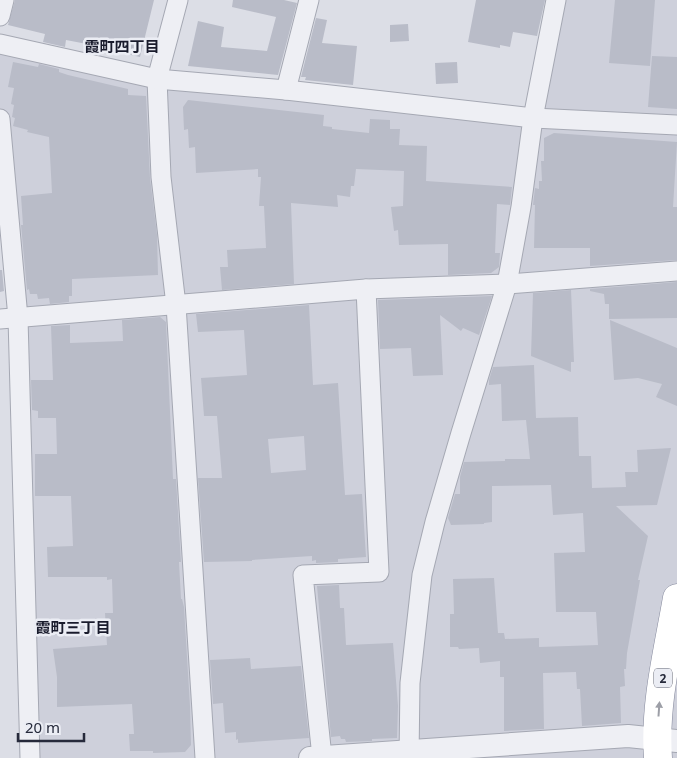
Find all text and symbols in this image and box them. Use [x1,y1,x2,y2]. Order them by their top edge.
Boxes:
district label: 霞町四丁目 [84,36,160,56]
district label: 霞町三丁目 [35,617,111,637]
road number: 2 [654,668,672,688]
one-way arrow [655,701,663,717]
scale bar [18,710,84,742]
text: 20 m [25,717,60,737]

